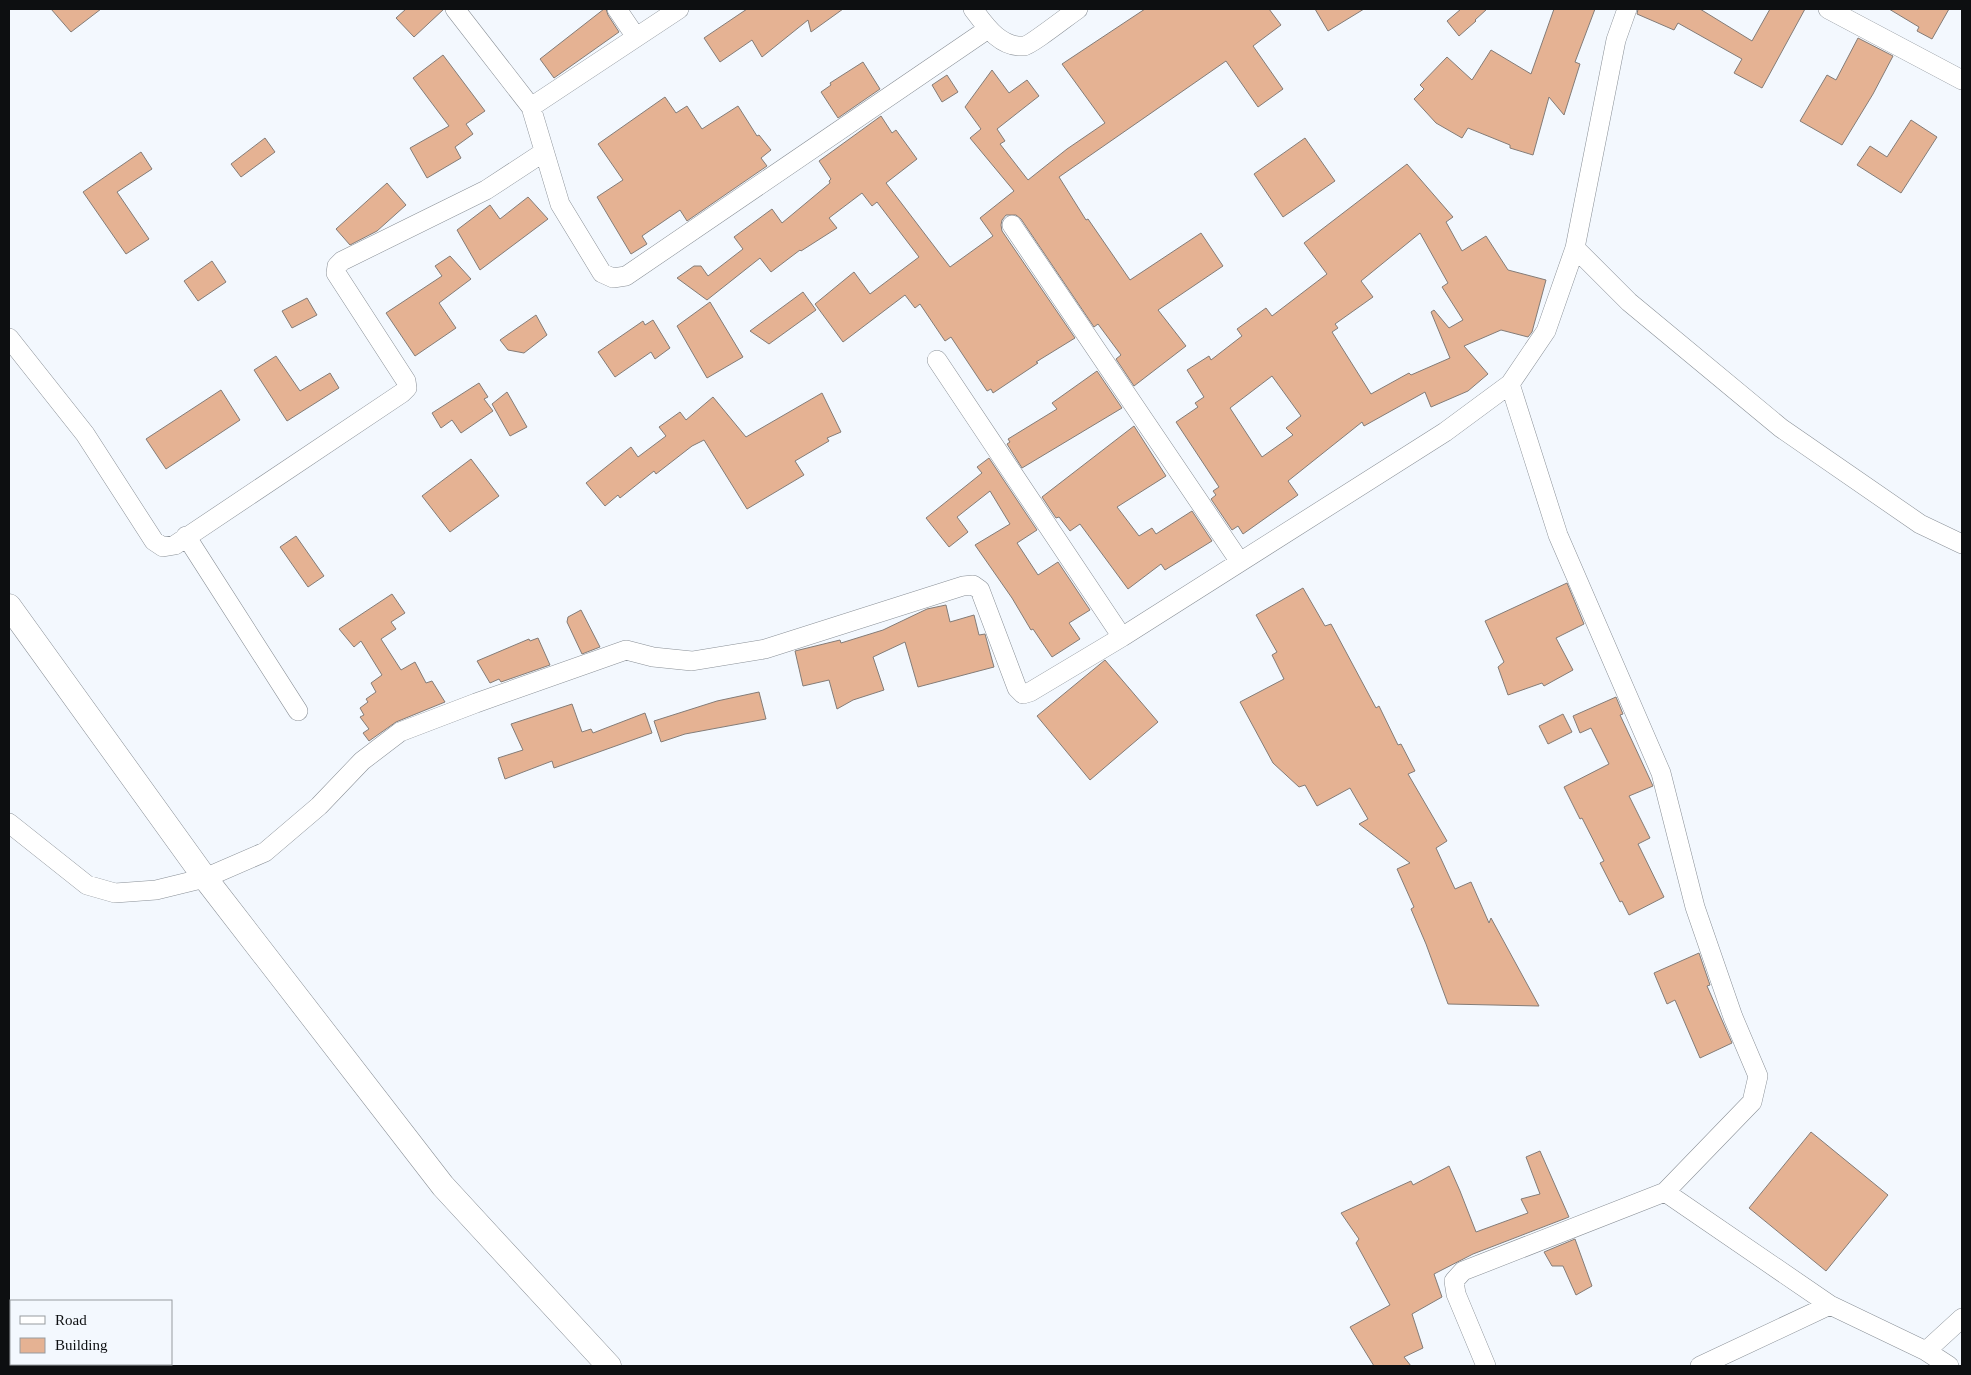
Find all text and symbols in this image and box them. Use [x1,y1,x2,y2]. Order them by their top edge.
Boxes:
legend [10,1300,172,1365]
text: Road [55,1312,87,1328]
text: Building [55,1337,108,1353]

